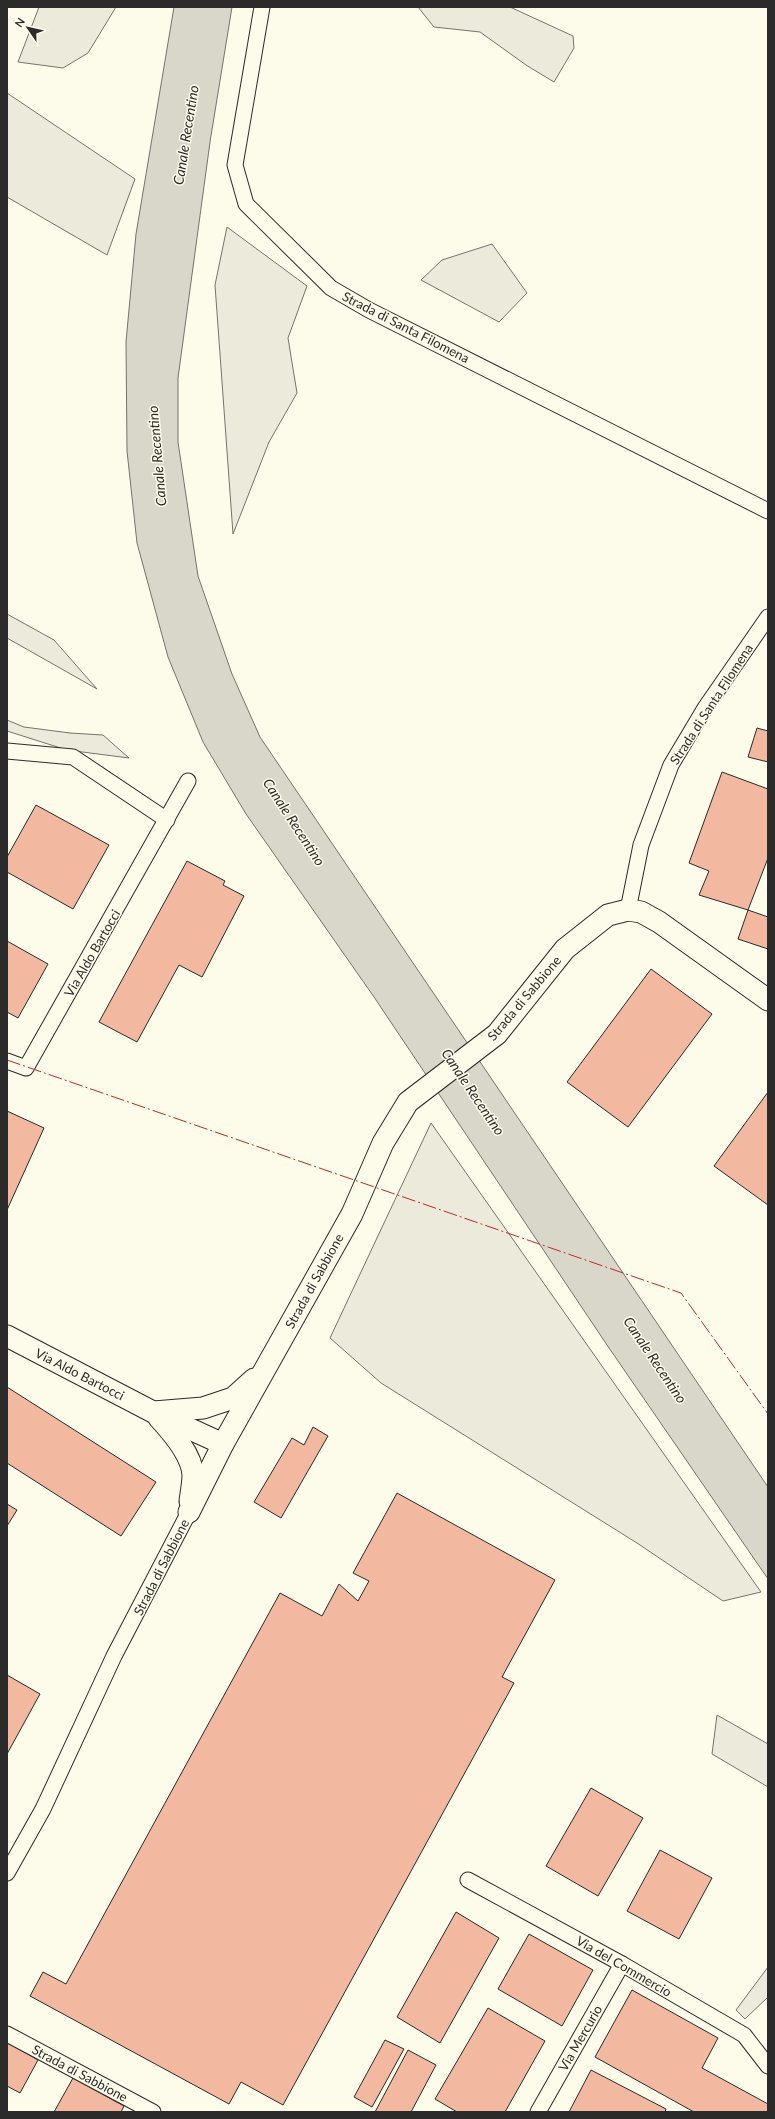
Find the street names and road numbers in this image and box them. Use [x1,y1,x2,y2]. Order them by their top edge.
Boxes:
street label: Strada di Santa Filomena [340,288,472,366]
street label: Strada di Santa Filomena [666,641,756,767]
street label: Via Aldo Bartocci [61,907,123,999]
street label: Strada di Sabbione [484,952,564,1044]
street label: Strada di Sabbione [281,1231,347,1331]
street label: Via Aldo Bartocci [33,1345,127,1403]
street label: Strada di Sabbione [130,1516,192,1618]
street label: Via del Commercio [573,1932,675,2000]
street label: Via Mercurio [555,2002,605,2074]
street label: Strada di Sabbione [29,2041,131,2105]

